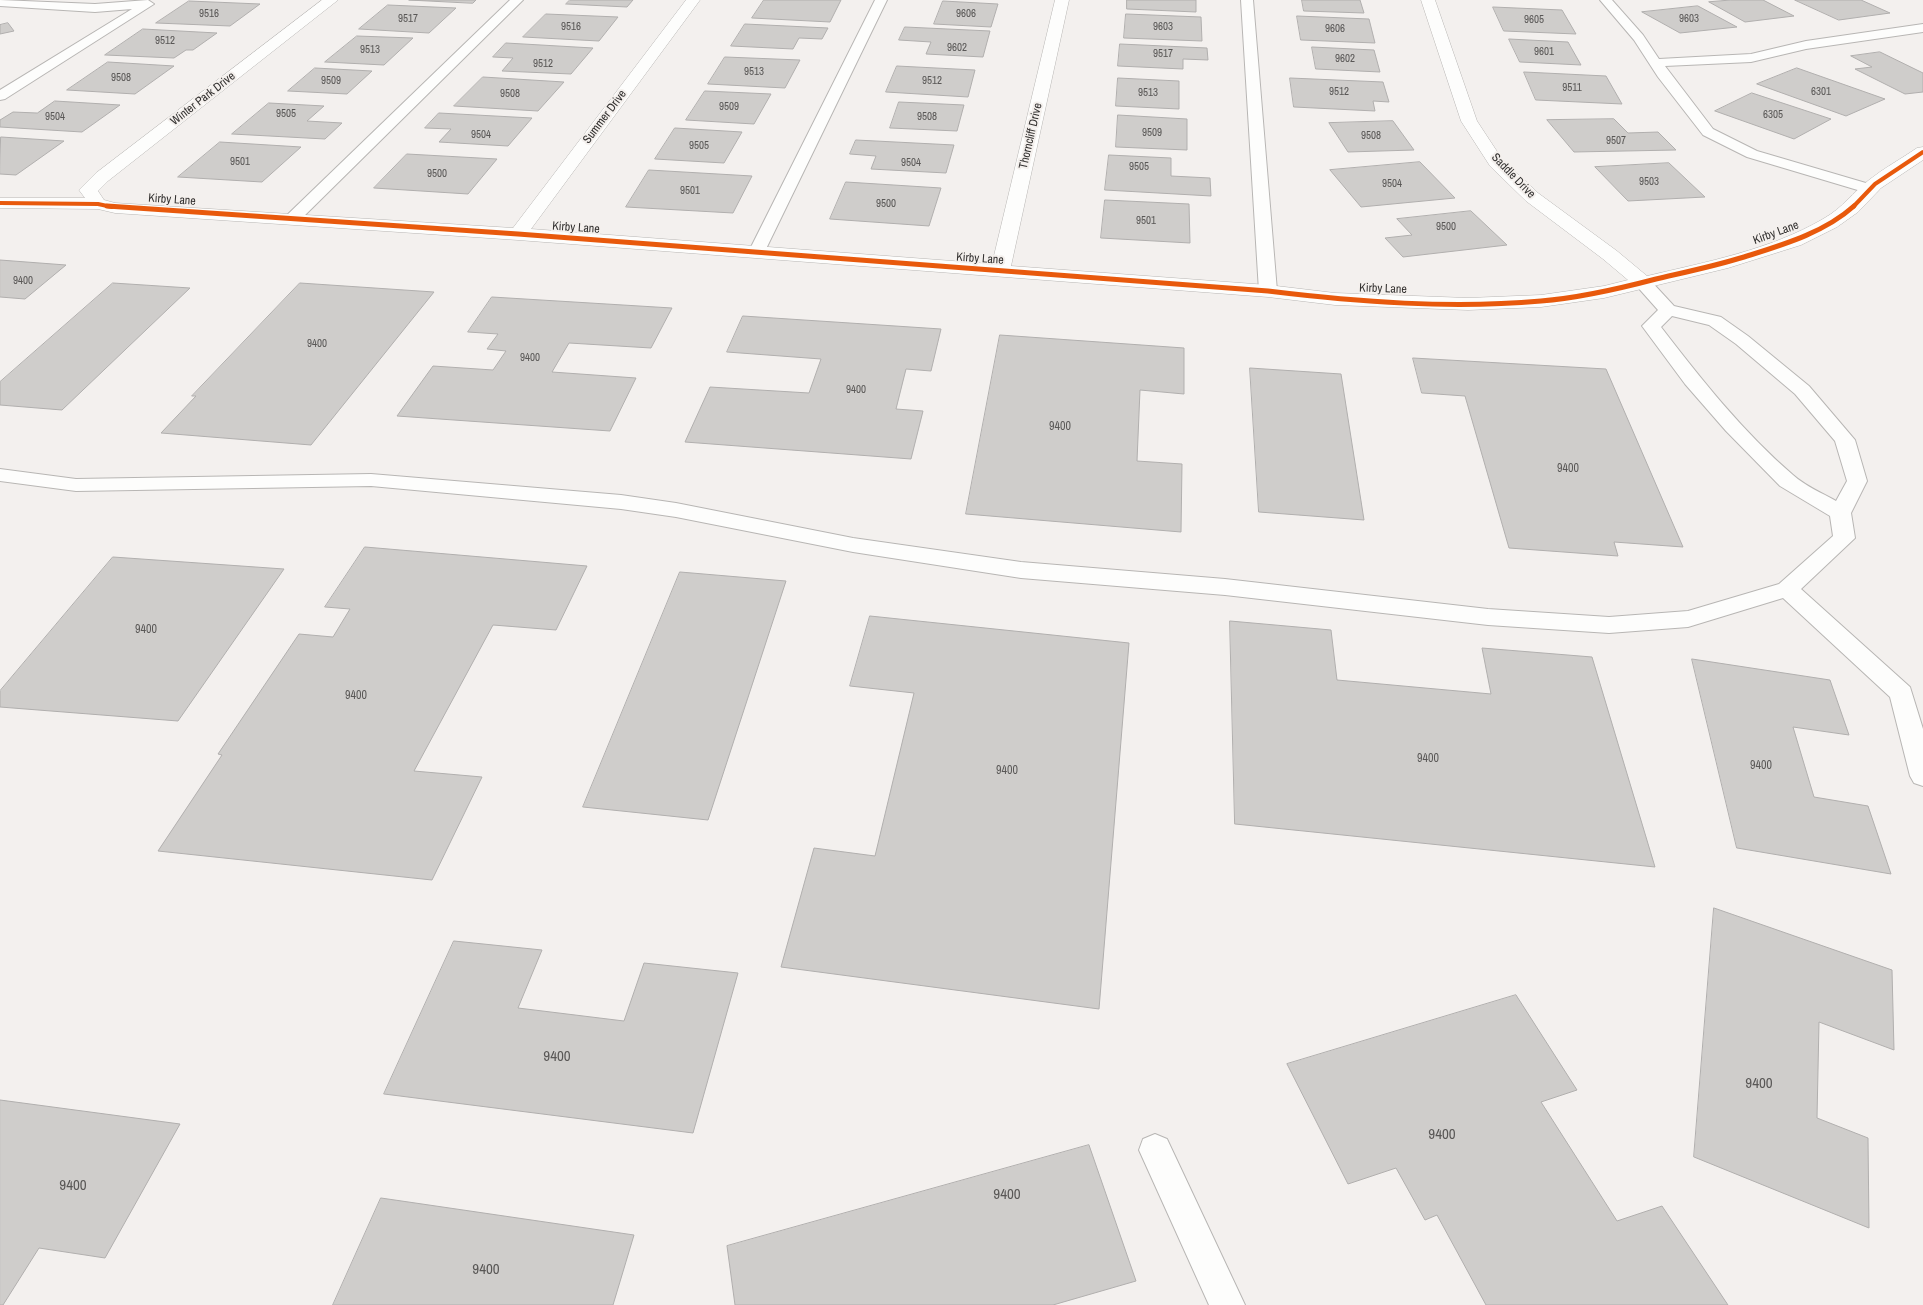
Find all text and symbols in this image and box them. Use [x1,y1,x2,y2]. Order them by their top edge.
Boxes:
house number: 9516 [199,7,219,21]
house number: 9606 [956,7,976,21]
house number: 9517 [398,12,418,26]
house number: 9603 [1679,12,1699,26]
house number: 9605 [1524,13,1544,27]
house number: 9516 [561,20,581,34]
house number: 9603 [1153,20,1173,34]
house number: 9606 [1325,22,1345,36]
house number: 9512 [155,34,175,48]
house number: 9602 [947,41,967,55]
house number: 9513 [360,43,380,57]
house number: 9601 [1534,45,1554,59]
house number: 9517 [1153,47,1173,61]
house number: 9602 [1335,52,1355,66]
house number: 9512 [533,57,553,71]
house number: 9513 [744,65,764,79]
street label: Winter Park Drive [168,69,238,129]
house number: 9508 [111,71,131,85]
house number: 9509 [321,74,341,88]
house number: 9512 [922,74,942,88]
house number: 9511 [1562,81,1582,95]
house number: 9512 [1329,85,1349,99]
house number: 6301 [1811,85,1831,99]
house number: 9513 [1138,86,1158,100]
house number: 9508 [500,87,520,101]
street label: Summer Drive [580,87,630,147]
house number: 9509 [719,100,739,114]
street label: Thorncliff Drive [1016,102,1046,170]
house number: 9505 [276,107,296,121]
house number: 6305 [1763,108,1783,122]
house number: 9504 [45,110,65,124]
house number: 9508 [917,110,937,124]
house number: 9509 [1142,126,1162,140]
house number: 9504 [471,128,491,142]
house number: 9508 [1361,129,1381,143]
house number: 9507 [1606,134,1626,148]
house number: 9505 [689,139,709,153]
street label: Saddle Drive [1488,151,1538,201]
house number: 9501 [230,155,250,169]
house number: 9504 [901,156,921,170]
house number: 9505 [1129,160,1149,174]
house number: 9500 [427,167,447,181]
house number: 9503 [1639,175,1659,189]
house number: 9504 [1382,177,1402,191]
house number: 9501 [680,184,700,198]
street label: Kirby Lane [148,191,196,209]
house number: 9500 [876,197,896,211]
house number: 9501 [1136,214,1156,228]
street label: Kirby Lane [1751,218,1801,248]
street label: Kirby Lane [552,219,600,237]
house number: 9500 [1436,220,1456,234]
street label: Kirby Lane [956,250,1004,268]
house number: 9400 [13,274,33,288]
street label: Kirby Lane [1359,281,1407,297]
house number: 9400 [307,337,327,351]
house number: 9400 [520,351,540,365]
house number: 9400 [846,383,866,397]
house number: 9400 [1049,420,1071,434]
house number: 9400 [1557,462,1579,476]
house number: 9400 [135,623,157,637]
house number: 9400 [345,689,367,703]
house number: 9400 [1417,752,1439,766]
house number: 9400 [1750,759,1772,773]
house number: 9400 [996,764,1018,778]
house number: 9400 [543,1048,571,1066]
house number: 9400 [1745,1075,1773,1093]
house number: 9400 [1428,1126,1456,1144]
house number: 9400 [59,1177,87,1195]
house number: 9400 [993,1186,1021,1204]
house number: 9400 [472,1261,500,1279]

